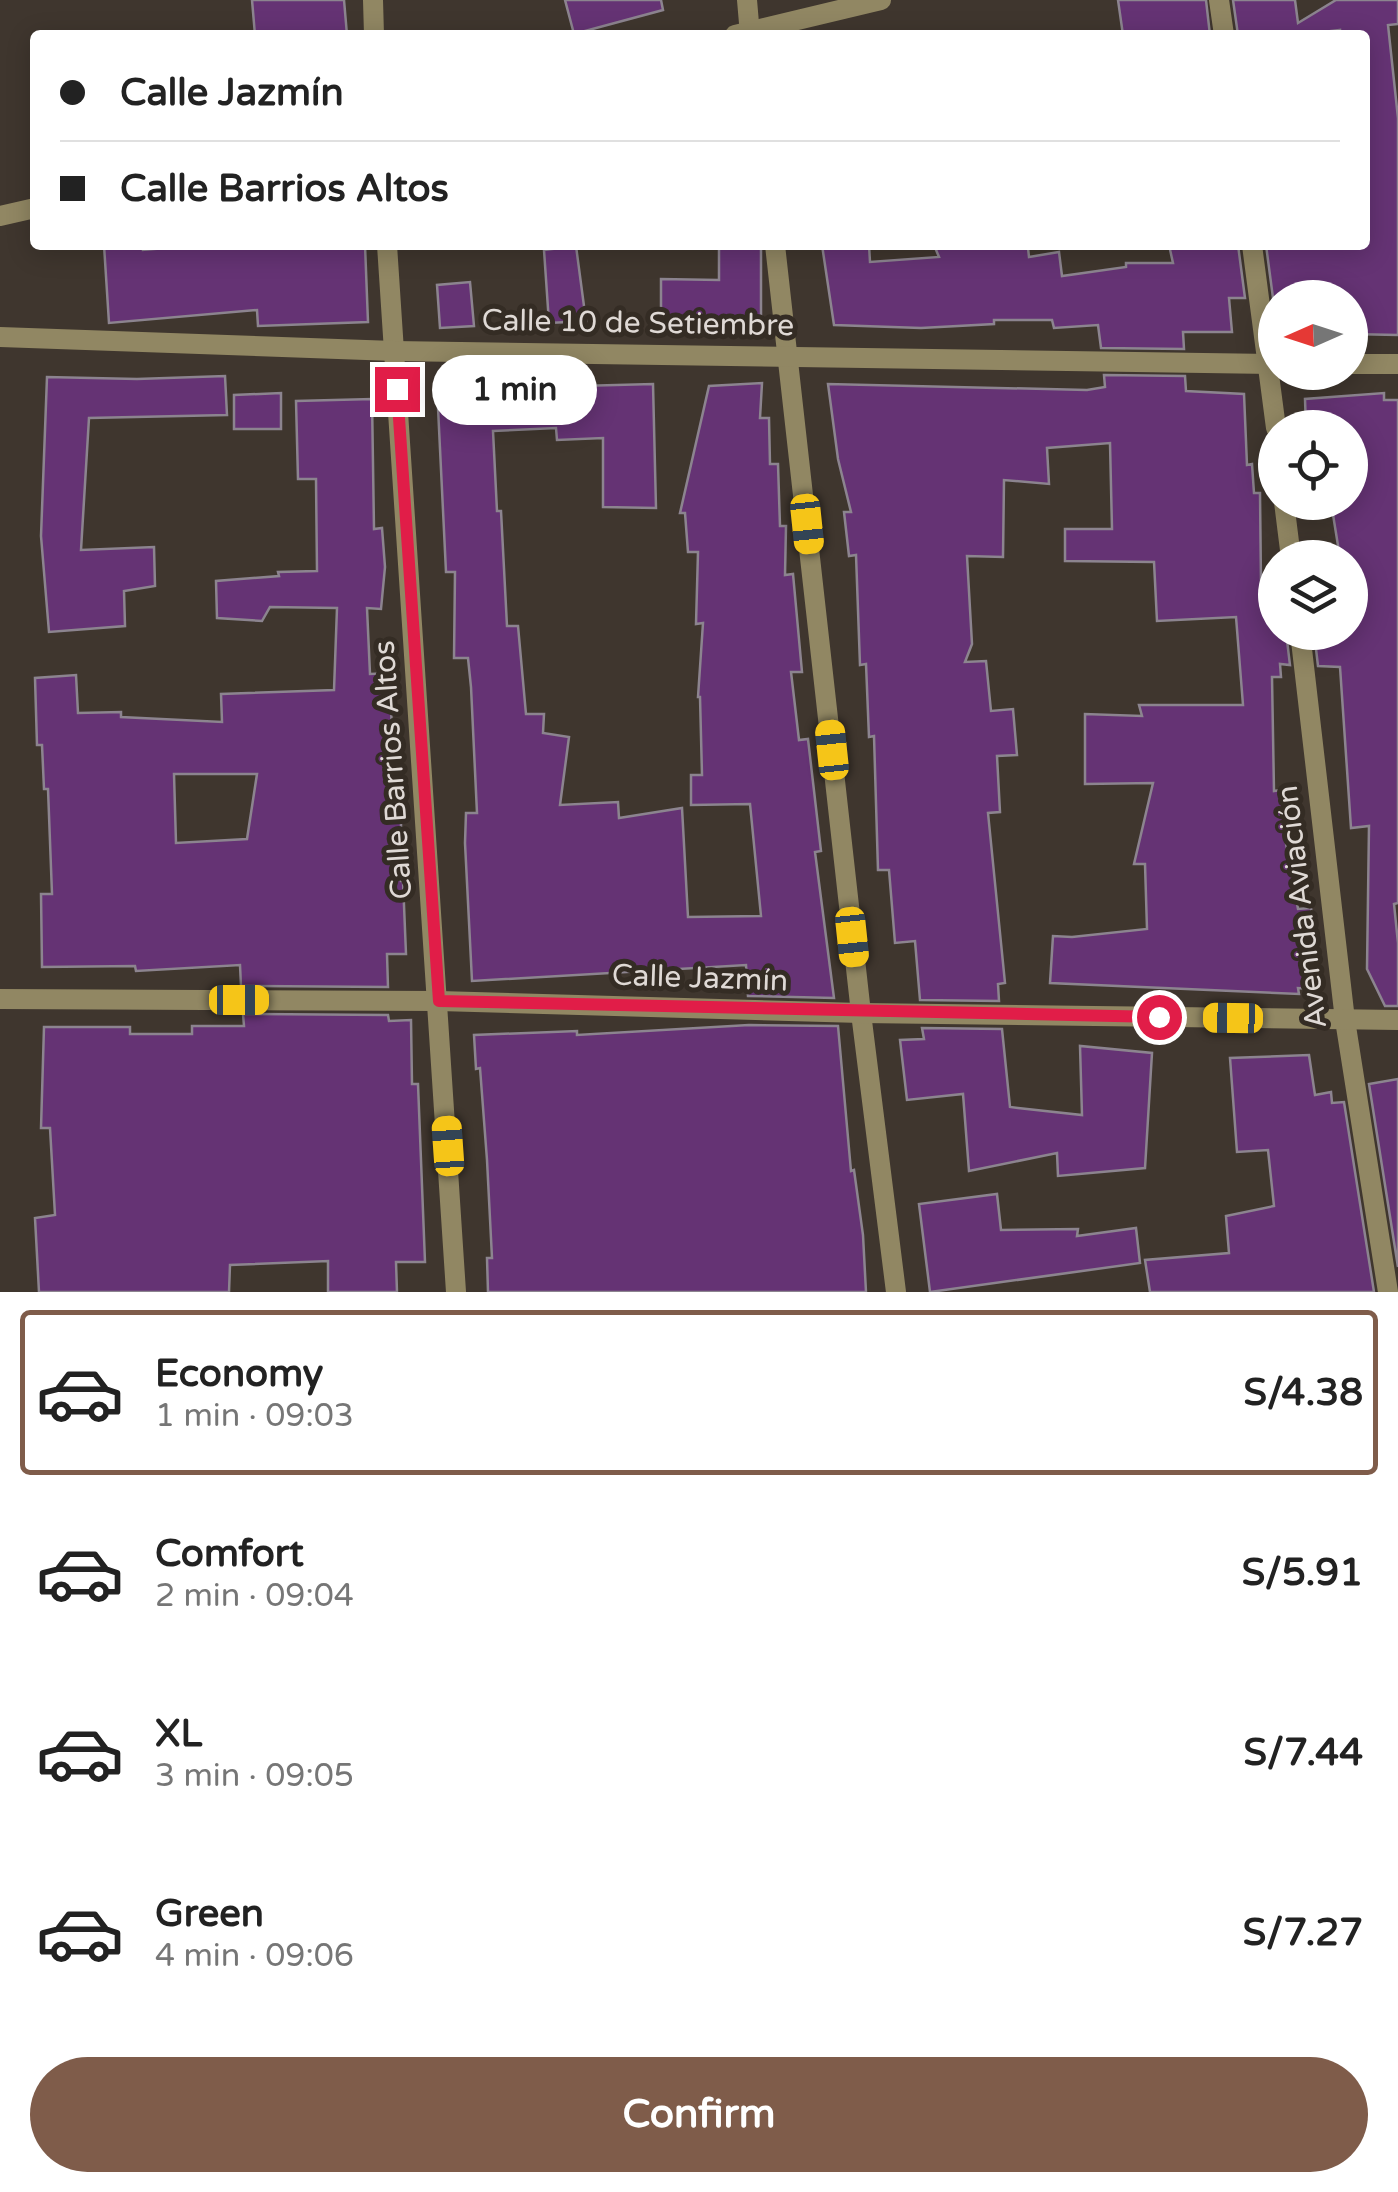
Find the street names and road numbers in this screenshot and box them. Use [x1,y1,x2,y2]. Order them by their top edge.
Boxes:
street label: Calle 10 de Setiembre [481,302,795,344]
street label: Calle Barrios Altos [365,639,421,901]
street label: Avenida Aviación [1269,783,1335,1031]
street label: Calle Jazmín [611,956,789,1000]

